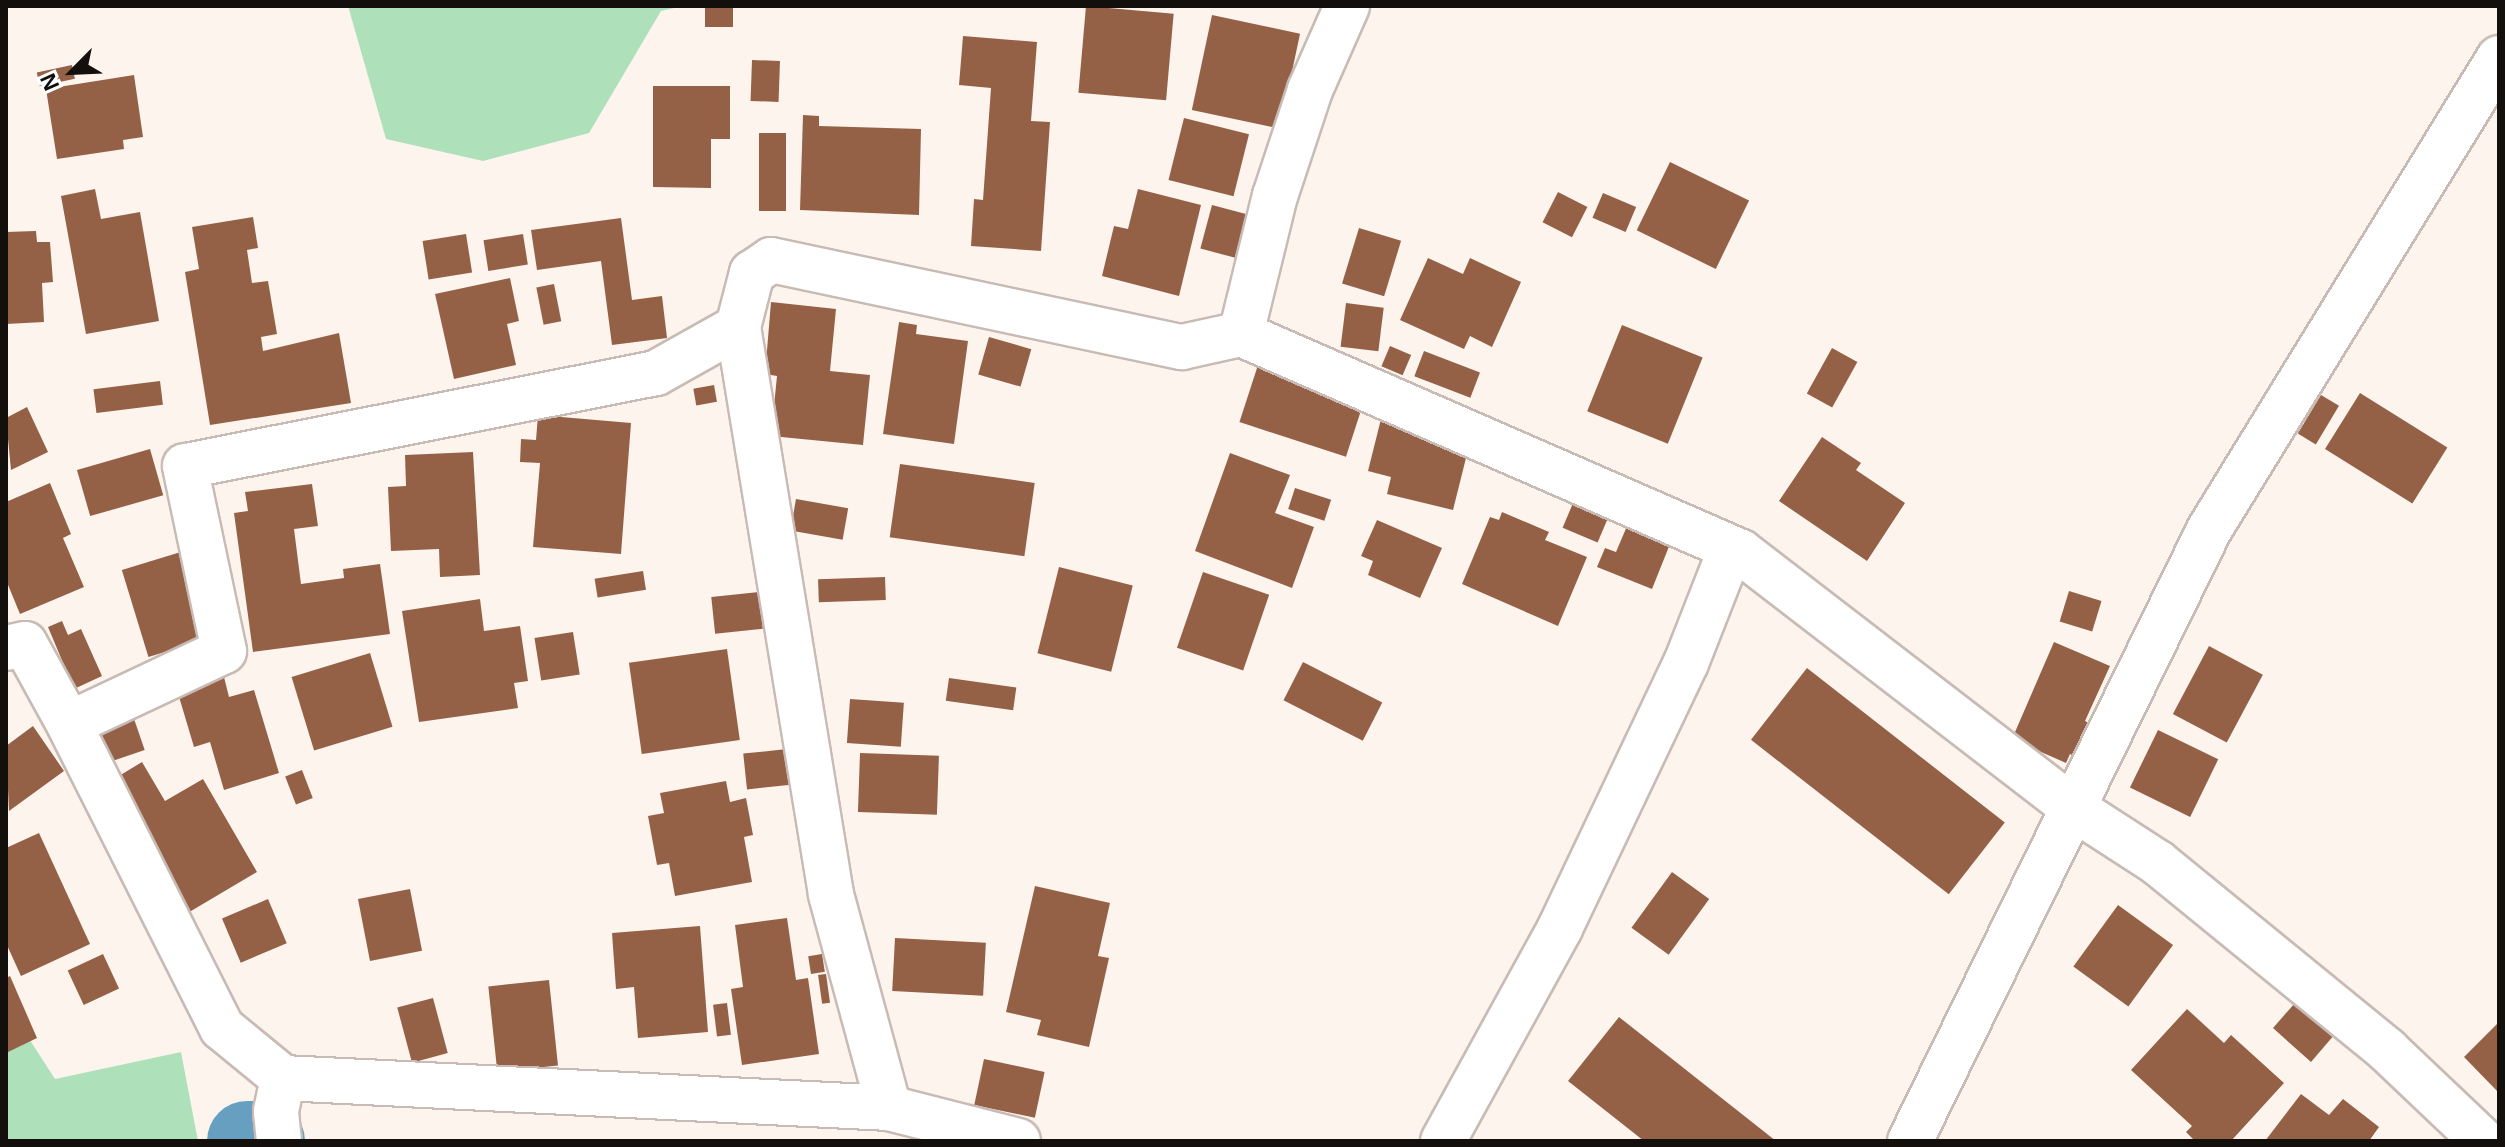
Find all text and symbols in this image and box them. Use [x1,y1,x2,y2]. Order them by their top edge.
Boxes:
north arrow [32,32,112,112]
text: N [35,70,64,94]

